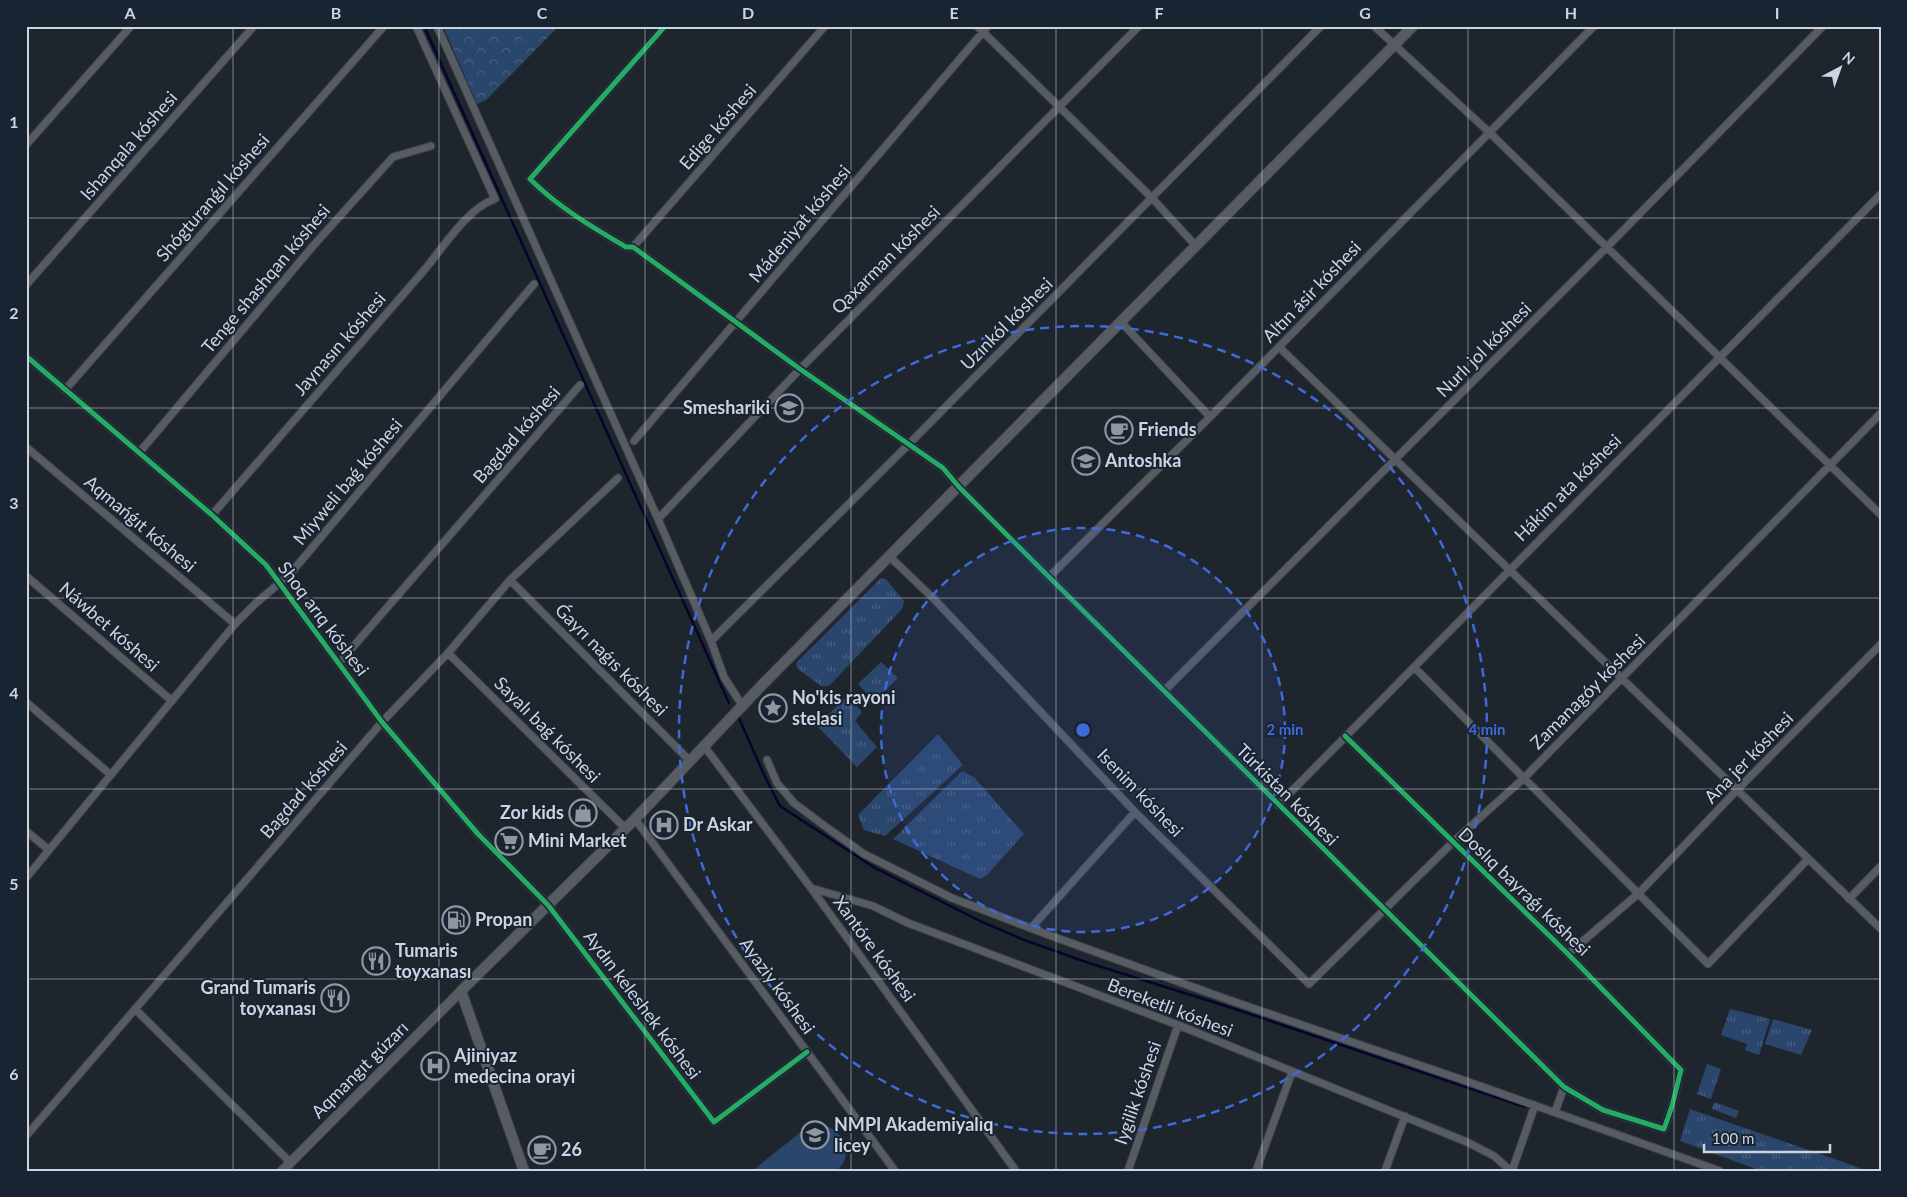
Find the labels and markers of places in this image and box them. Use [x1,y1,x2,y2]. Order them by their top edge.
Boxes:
school or university icon: Smeshariki [774,393,804,423]
place label: Smeshariki [683,396,770,418]
cafe icon: Friends [1104,415,1134,445]
place label: Friends [1138,418,1197,440]
school or university icon: Antoshka [1071,446,1101,476]
place label: Antoshka [1104,449,1181,471]
place label: No'kis rayoni stelasi [792,686,896,729]
place icon: No'kis rayoni stelasi [758,693,788,723]
centre of rings [1074,721,1092,739]
shop icon: Zor kids [568,798,598,828]
place label: Zor kids [500,801,564,823]
hospital icon: Dr Askar [649,810,679,840]
place label: Dr Askar [683,813,753,835]
supermarket icon: Mini Market [494,826,524,856]
place label: Mini Market [528,829,627,851]
fuel station icon: Propan [441,905,471,935]
place label: Propan [475,908,532,930]
place label: Tumaris toyxanası [395,939,471,982]
restaurant icon: Tumaris toyxanası [361,946,391,976]
place label: Grand Tumaris toyxanası [200,976,316,1019]
restaurant icon: Grand Tumaris toyxanası [320,983,350,1013]
place label: Ajiniyaz medecina orayi [453,1044,575,1087]
hospital icon: Ajiniyaz medecina orayi [420,1051,450,1081]
place label: NMPI Akademiyalıq licey [834,1113,994,1156]
school or university icon: NMPI Akademiyalıq licey [800,1120,830,1150]
cafe icon: 26 [527,1135,557,1165]
place label: 26 [561,1138,582,1160]

